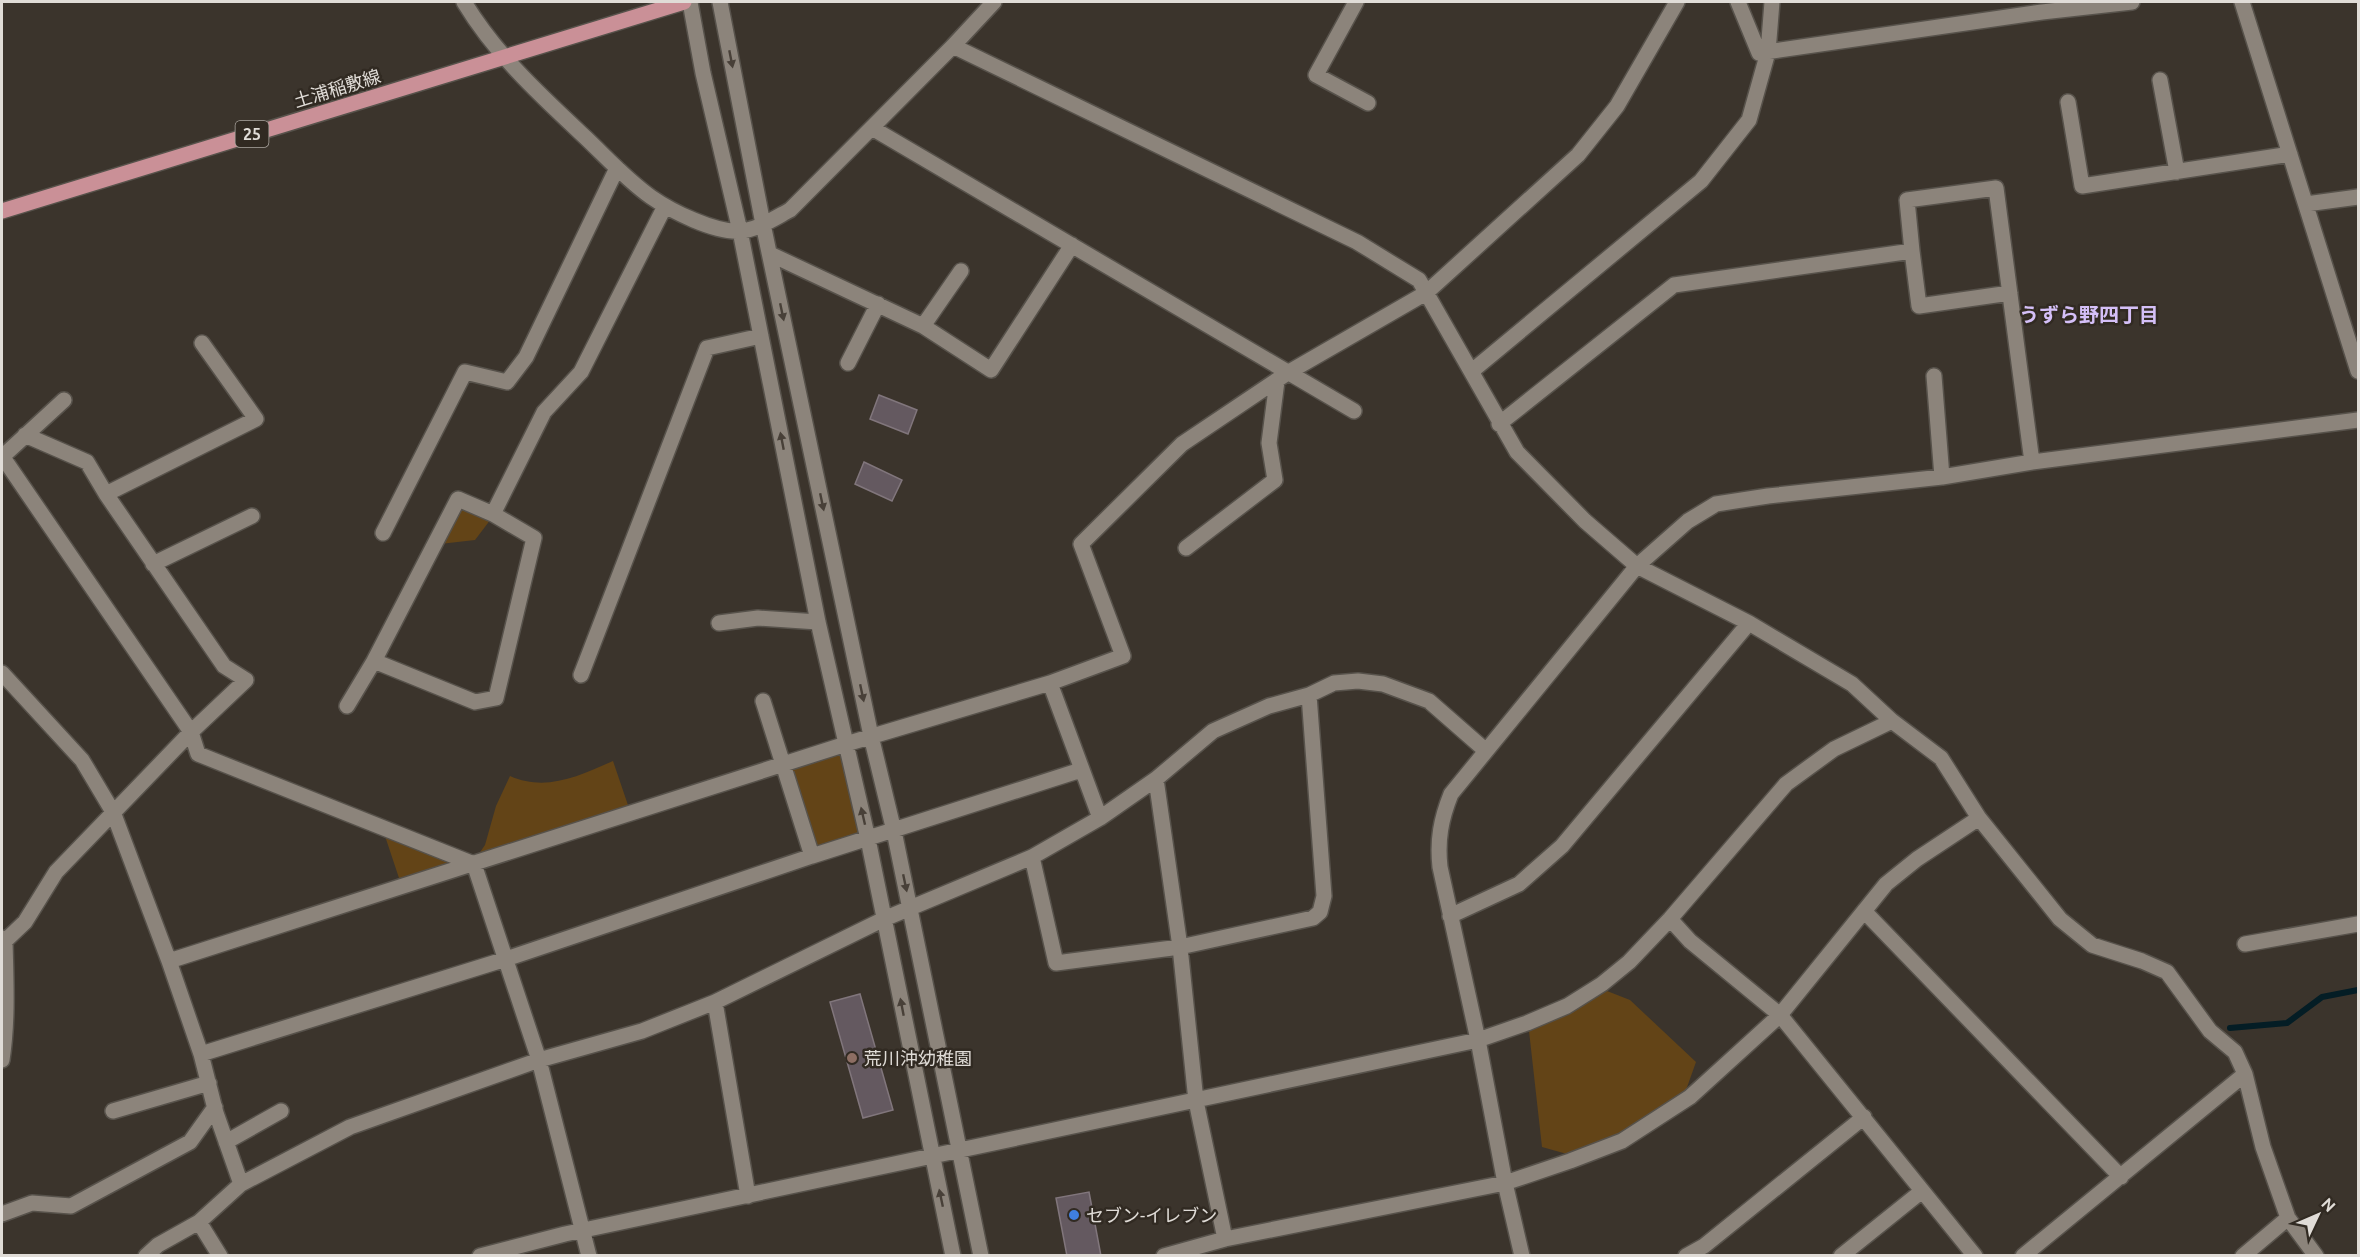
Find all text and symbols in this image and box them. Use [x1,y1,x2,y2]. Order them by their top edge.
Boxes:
one-way arrow [727,50,736,69]
street label: 土浦稲敷線 [291,65,383,111]
road number: 25 [236,121,268,147]
one-way arrow [777,302,787,321]
district label: うずら野四丁目 [2019,303,2159,326]
one-way arrow [777,432,786,451]
one-way arrow [817,493,827,512]
one-way arrow [857,684,867,703]
one-way arrow [857,807,867,825]
one-way arrow [900,874,910,893]
one-way arrow [897,997,906,1016]
place label: 荒川沖幼稚園 [864,1048,972,1068]
marker: 荒川沖幼稚園 [845,1051,859,1065]
north arrow [2288,1185,2348,1245]
one-way arrow [935,1189,945,1208]
text: N [2318,1194,2339,1215]
place label: セブン-イレブン [1086,1205,1217,1225]
marker: セブン-イレブン [1067,1208,1081,1222]

